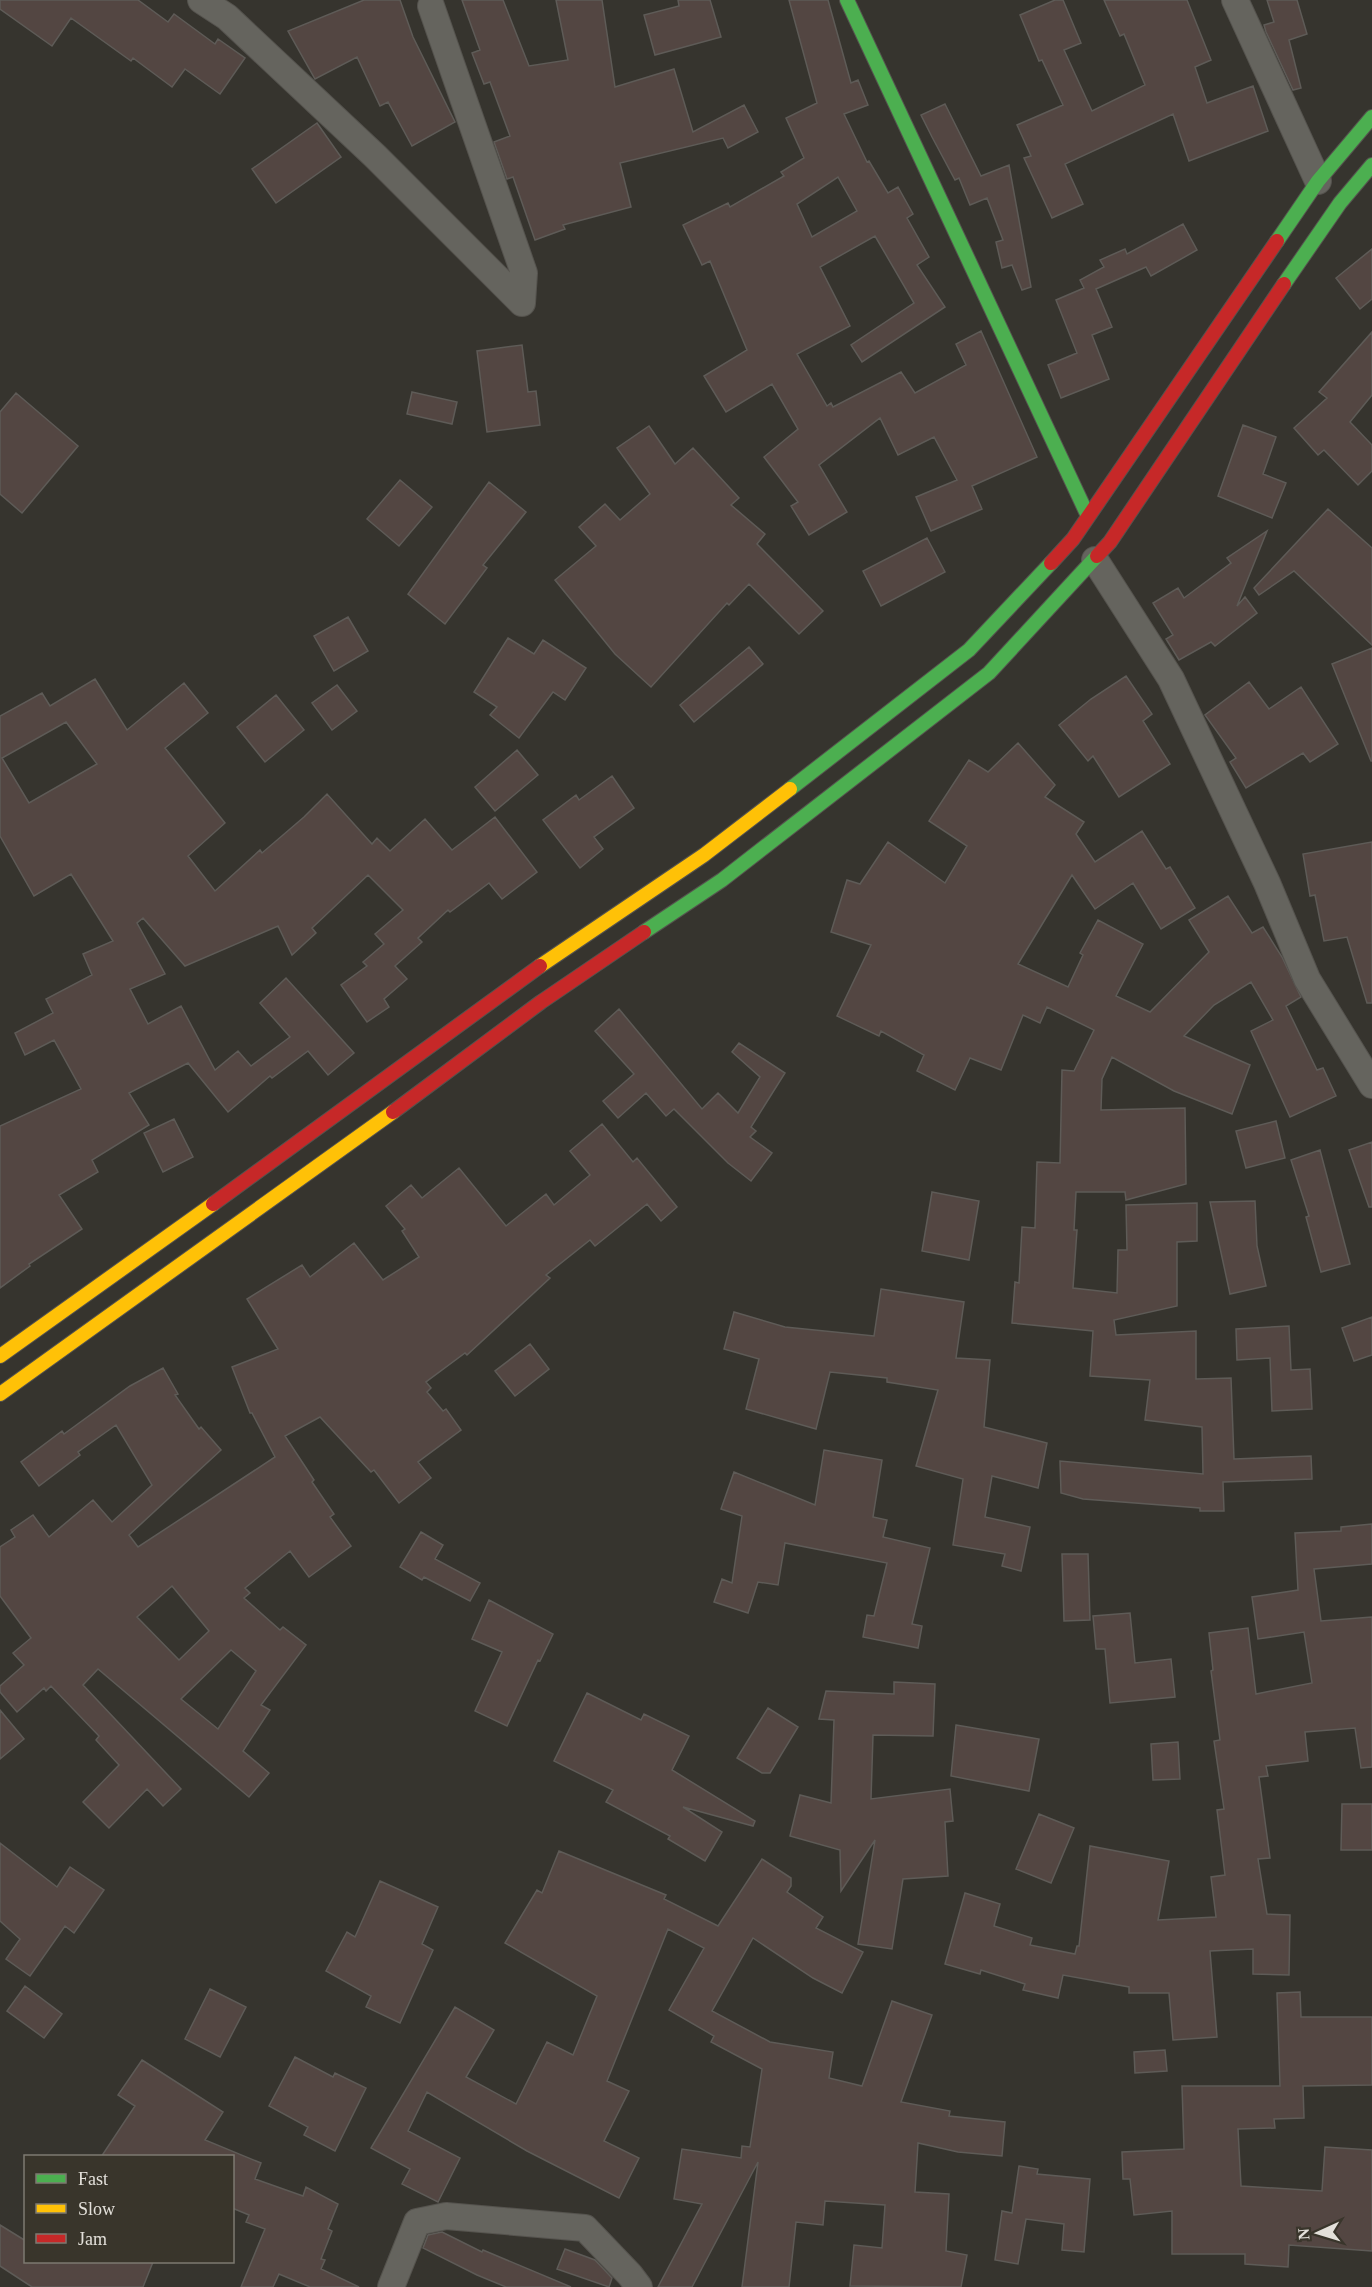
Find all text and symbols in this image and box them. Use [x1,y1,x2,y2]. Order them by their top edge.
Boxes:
legend [24,2155,234,2263]
text: Fast [78,2169,108,2189]
text: Slow [78,2199,115,2219]
north arrow [1288,2203,1348,2263]
text: N [1295,2227,1312,2240]
text: Jam [78,2229,107,2249]

